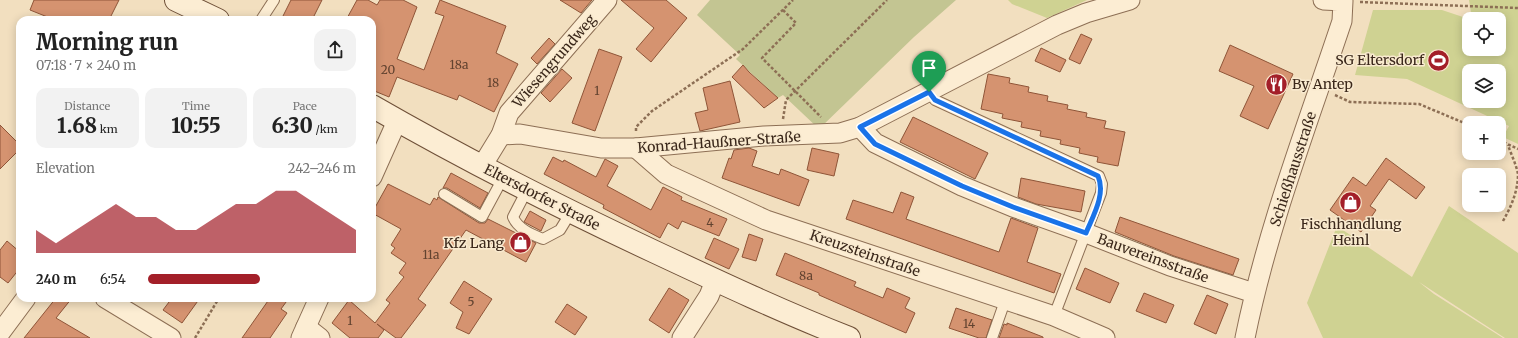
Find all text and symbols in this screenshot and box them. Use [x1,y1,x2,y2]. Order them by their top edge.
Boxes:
street label: Wiesengrundweg [508,10,600,112]
map controls [1462,12,1506,212]
button: locate [1462,12,1506,56]
text: Morning run [36,28,178,56]
button: share [314,29,356,71]
sports icon: SG Eltersdorf [1426,47,1452,73]
pin [912,51,946,92]
place label: SG Eltersdorf [1335,51,1425,69]
text: 07:18 · 7 × 240 m [36,57,136,74]
house number: 18a [450,57,469,72]
icon: arrive [918,57,940,79]
house number: 20 [381,62,396,77]
button: layers [1462,64,1506,108]
restaurant icon: By Antep [1263,71,1289,97]
house number: 18 [487,75,499,90]
place label: By Antep [1292,75,1353,93]
house number: 1 [594,83,600,98]
text: Distance [64,99,110,113]
text: Time [182,99,210,113]
text: Pace [293,99,317,113]
street label: Schießhausstraße [1266,109,1320,229]
text: 1.68 [57,113,97,138]
text: 10:55 [171,113,221,138]
text: 6:30 [272,113,313,138]
button: + [1462,116,1506,160]
text: km [97,122,118,136]
text: /km [313,122,338,136]
street label: Konrad-Haußner-Straße [637,127,801,157]
text: Elevation [36,160,95,177]
text: 242–246 m [288,160,356,177]
street label: Eltersdorfer Straße [481,160,603,234]
button: − [1462,168,1506,212]
shop icon: Fischhandlung Heinl [1338,189,1364,215]
house number: 4 [706,215,714,230]
place label: Fischhandlung Heinl [1301,215,1402,249]
street label: Kreuzsteinstraße [807,226,923,280]
street label: Bauvereinsstraße [1095,229,1211,287]
shop icon: Kfz Lang [507,230,533,256]
place label: Kfz Lang [444,234,505,252]
house number: 11a [423,247,440,262]
house number: 8a [799,268,813,283]
text: 240 m [36,271,76,288]
text: 6:54 [100,271,126,288]
house number: 5 [467,294,475,309]
house number: 1 [347,313,353,328]
house number: 14 [963,316,976,331]

